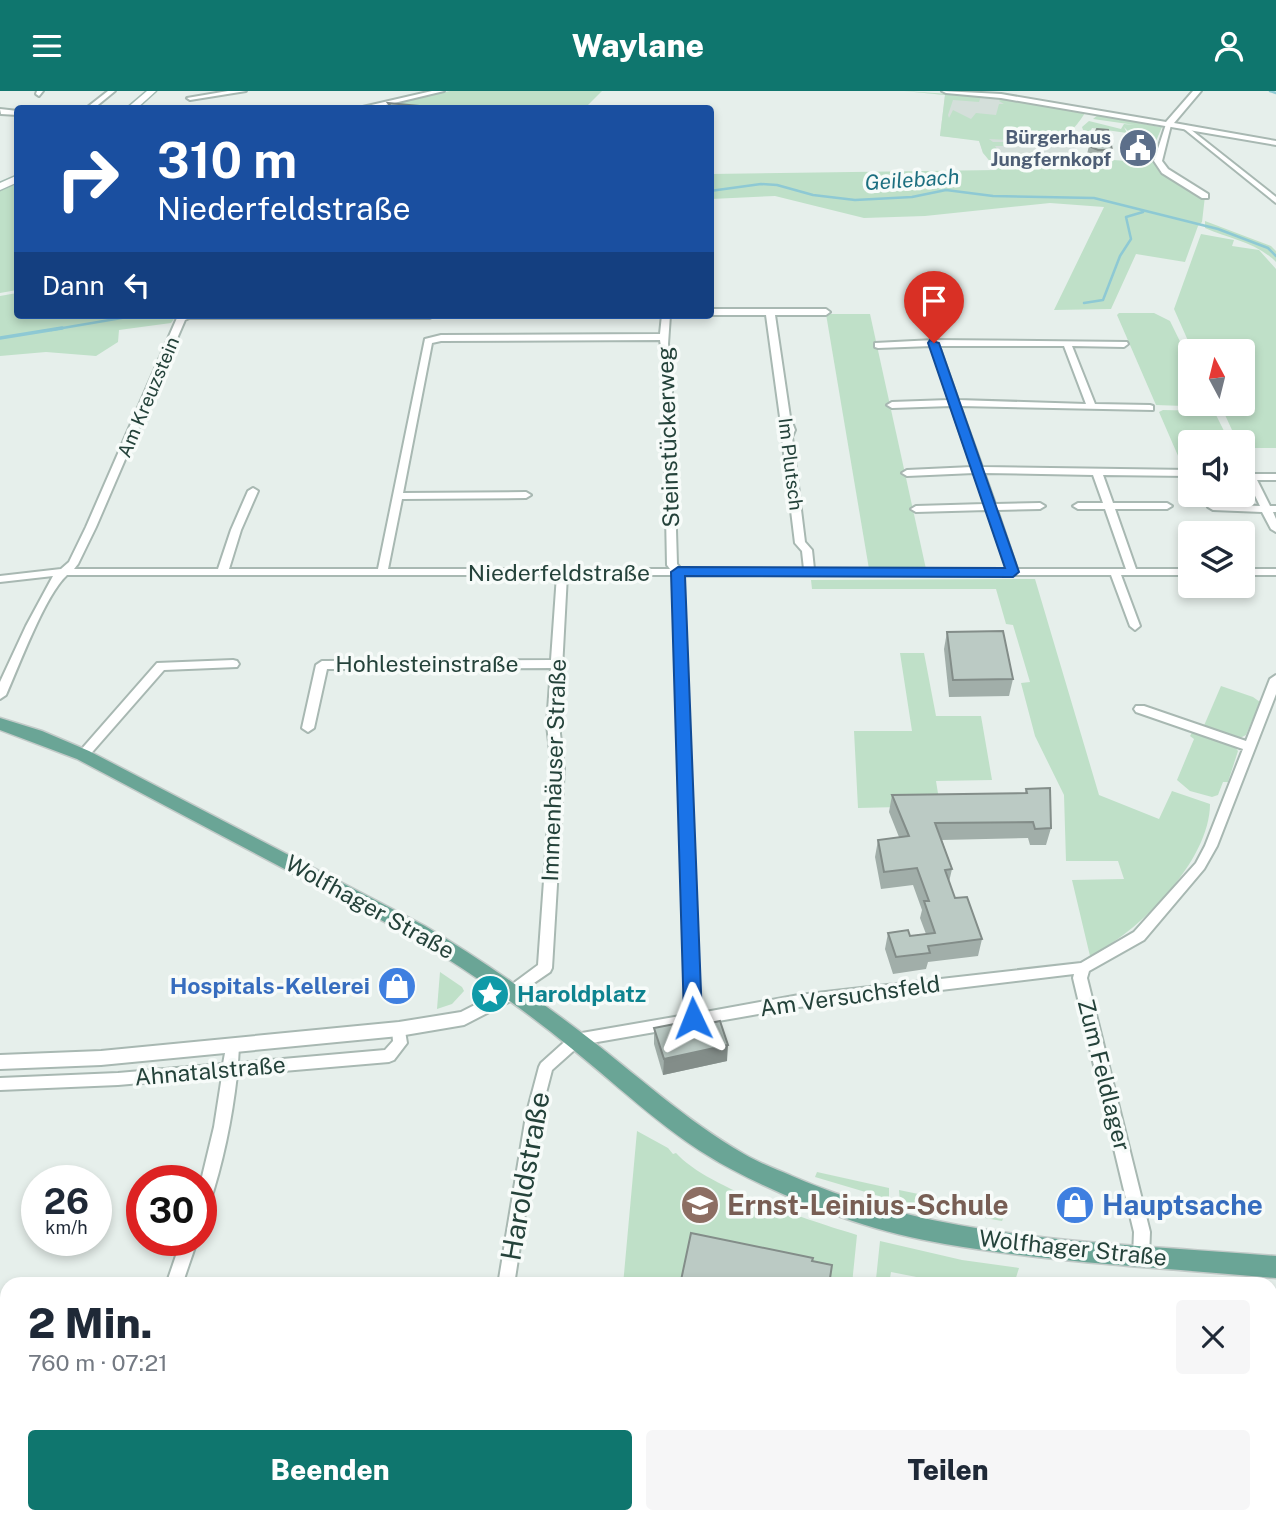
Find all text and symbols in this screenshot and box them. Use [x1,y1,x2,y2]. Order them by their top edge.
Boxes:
icon: menu [28,27,66,65]
text: Waylane [572,27,704,64]
icon: person [1210,27,1248,65]
place label: Bürgerhaus Jungfernkopf [991,126,1111,170]
public building icon: Bürgerhaus Jungfernkopf [1117,127,1159,169]
text: 310 m [157,131,297,189]
icon: right [42,133,133,224]
water label: Geilebach [864,164,960,195]
text: Niederfeldstraße [157,190,411,227]
icon: left [118,266,156,304]
text: Dann [42,270,104,301]
pin [904,271,964,343]
icon: arrive [915,282,953,320]
street label: Am Kreuzstein [113,333,183,461]
north arrow [1178,339,1255,417]
map controls [1178,339,1255,598]
street label: Steinstückerweg [651,346,684,528]
street label: Im Plutsch [774,416,808,512]
button: sound [1178,430,1255,507]
button: layers [1178,521,1255,598]
street label: Niederfeldstraße [468,559,650,586]
street label: Hohlesteinstraße [335,650,519,677]
street label: Immenhäuser Straße [536,658,571,882]
street label: Wolfhager Straße [281,849,459,964]
shop icon: Hospitals-Kellerei [376,965,418,1007]
street label: Am Versuchsfeld [758,969,942,1022]
place label: Hospitals-Kellerei [170,972,370,999]
place icon: Haroldplatz [469,973,511,1015]
place label: Haroldplatz [517,980,646,1007]
position arrow [656,981,730,1055]
street label: Zum Feldlager [1073,996,1136,1154]
street label: Ahnatalstraße [133,1050,287,1091]
street label: Haroldstraße [493,1089,556,1263]
speed limit sign: 30 [126,1165,217,1256]
text: 26 [44,1181,89,1222]
school or university icon: Ernst-Leinius-Schule [679,1184,721,1226]
shop icon: Hauptsache [1054,1184,1096,1226]
place label: Ernst-Leinius-Schule [727,1188,1009,1221]
place label: Hauptsache [1102,1188,1263,1221]
text: km/h [45,1217,88,1238]
street label: Wolfhager Straße [978,1224,1168,1271]
text: 2 Min. [28,1298,153,1347]
button: close [1176,1300,1250,1374]
text: 760 m · 07:21 [28,1349,168,1376]
button: Beenden [28,1430,632,1510]
button: Teilen [646,1430,1250,1510]

